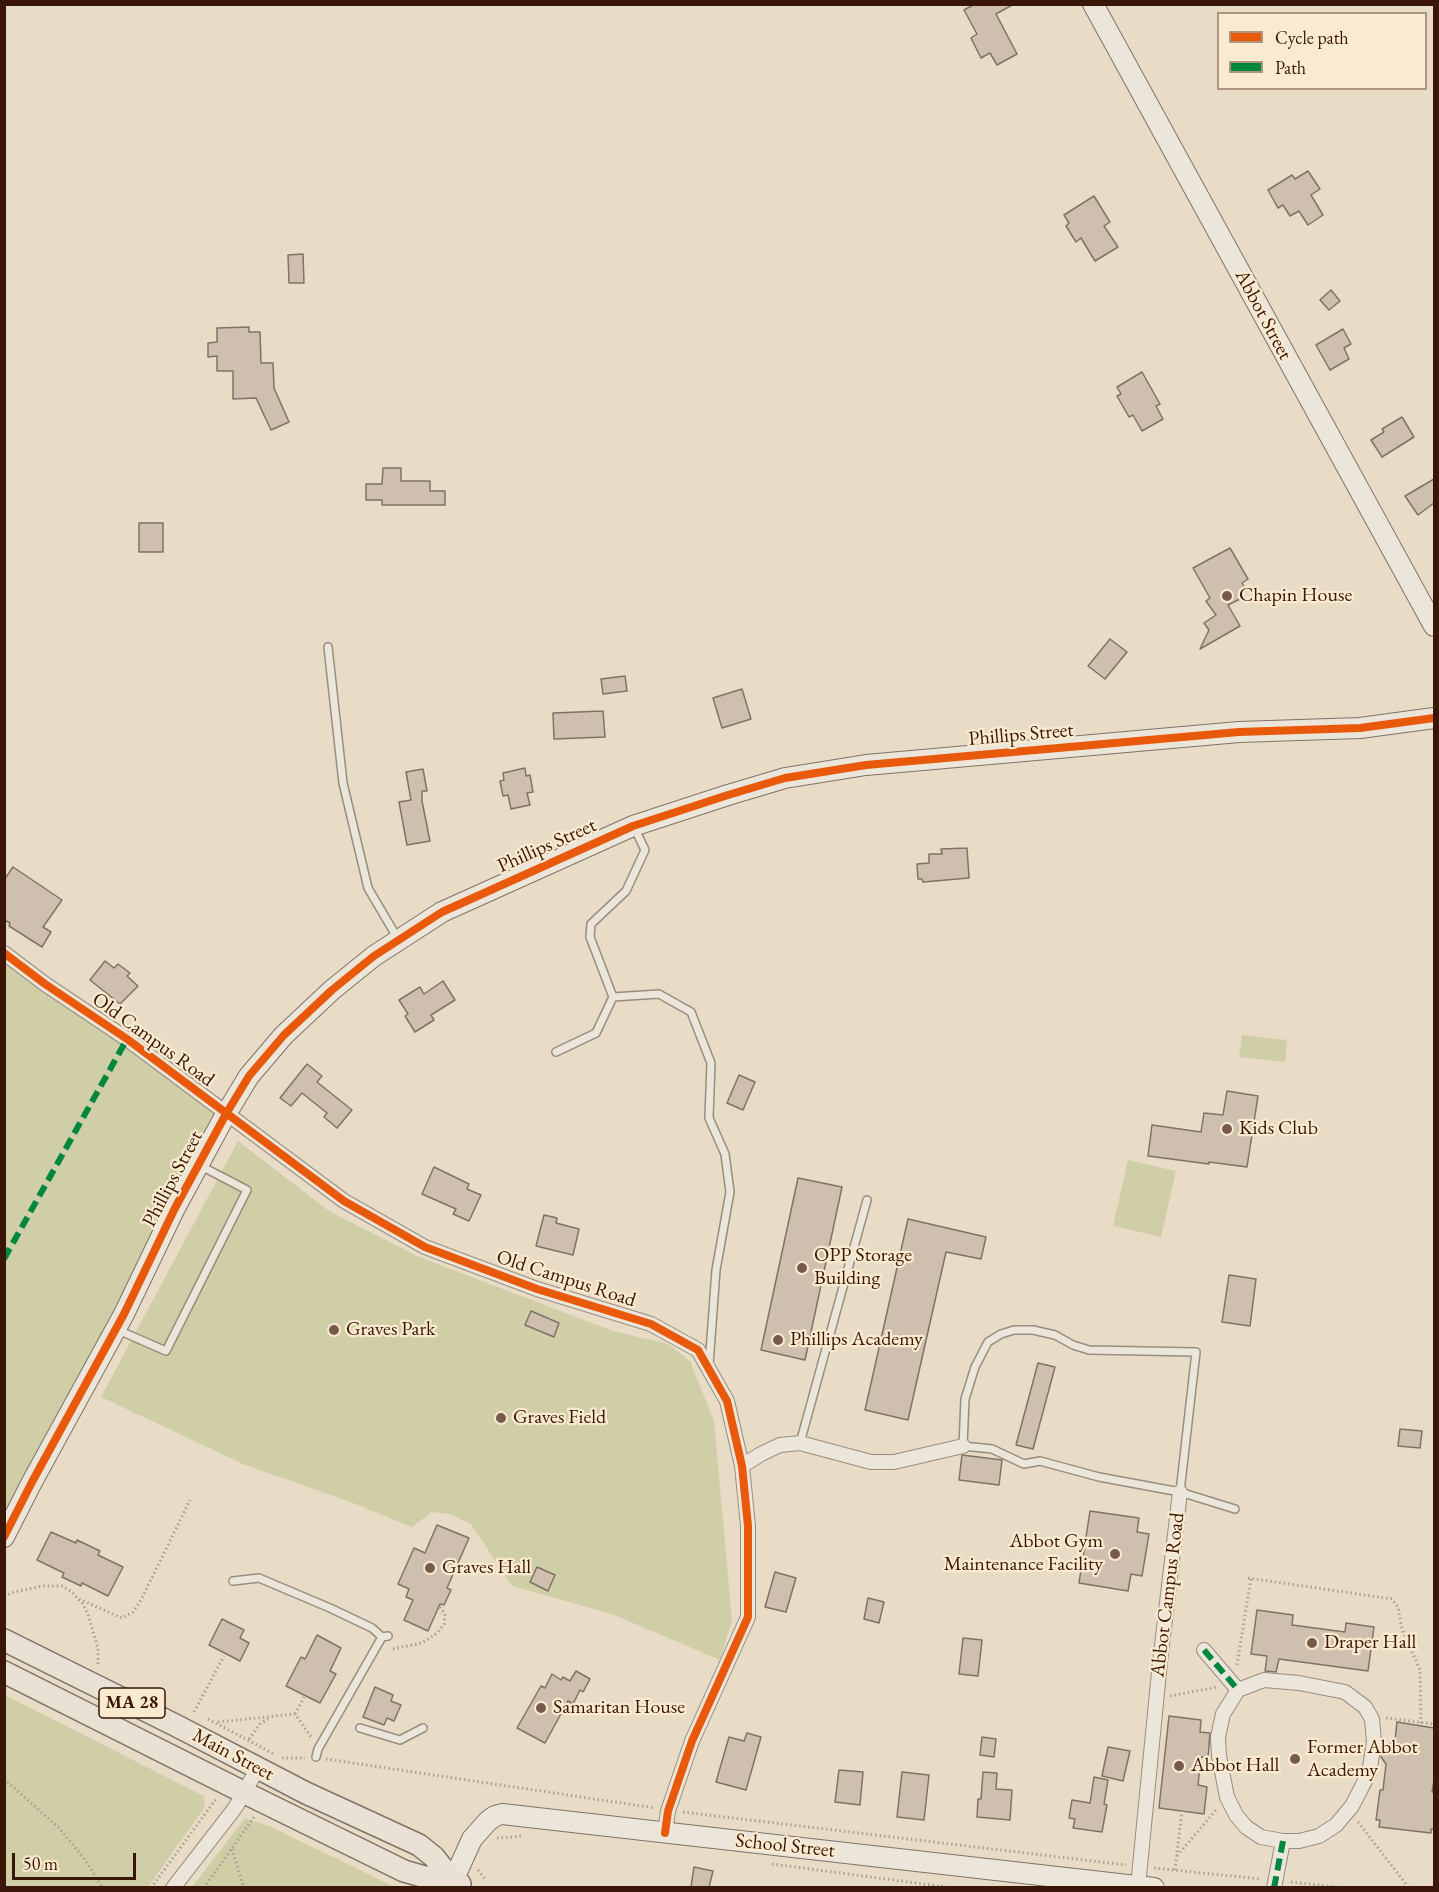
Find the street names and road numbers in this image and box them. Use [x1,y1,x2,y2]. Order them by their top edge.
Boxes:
street label: Abbot Street [1229,266,1297,364]
street label: Phillips Street [967,718,1075,752]
street label: Phillips Street [494,814,600,878]
street label: Old Campus Road [87,988,219,1092]
street label: Phillips Street [138,1127,208,1231]
street label: Old Campus Road [493,1245,639,1313]
street label: Abbot Campus Road [1146,1511,1190,1679]
road number: MA 28 [99,1688,165,1718]
street label: Main Street [188,1724,278,1786]
street label: School Street [734,1829,836,1863]

